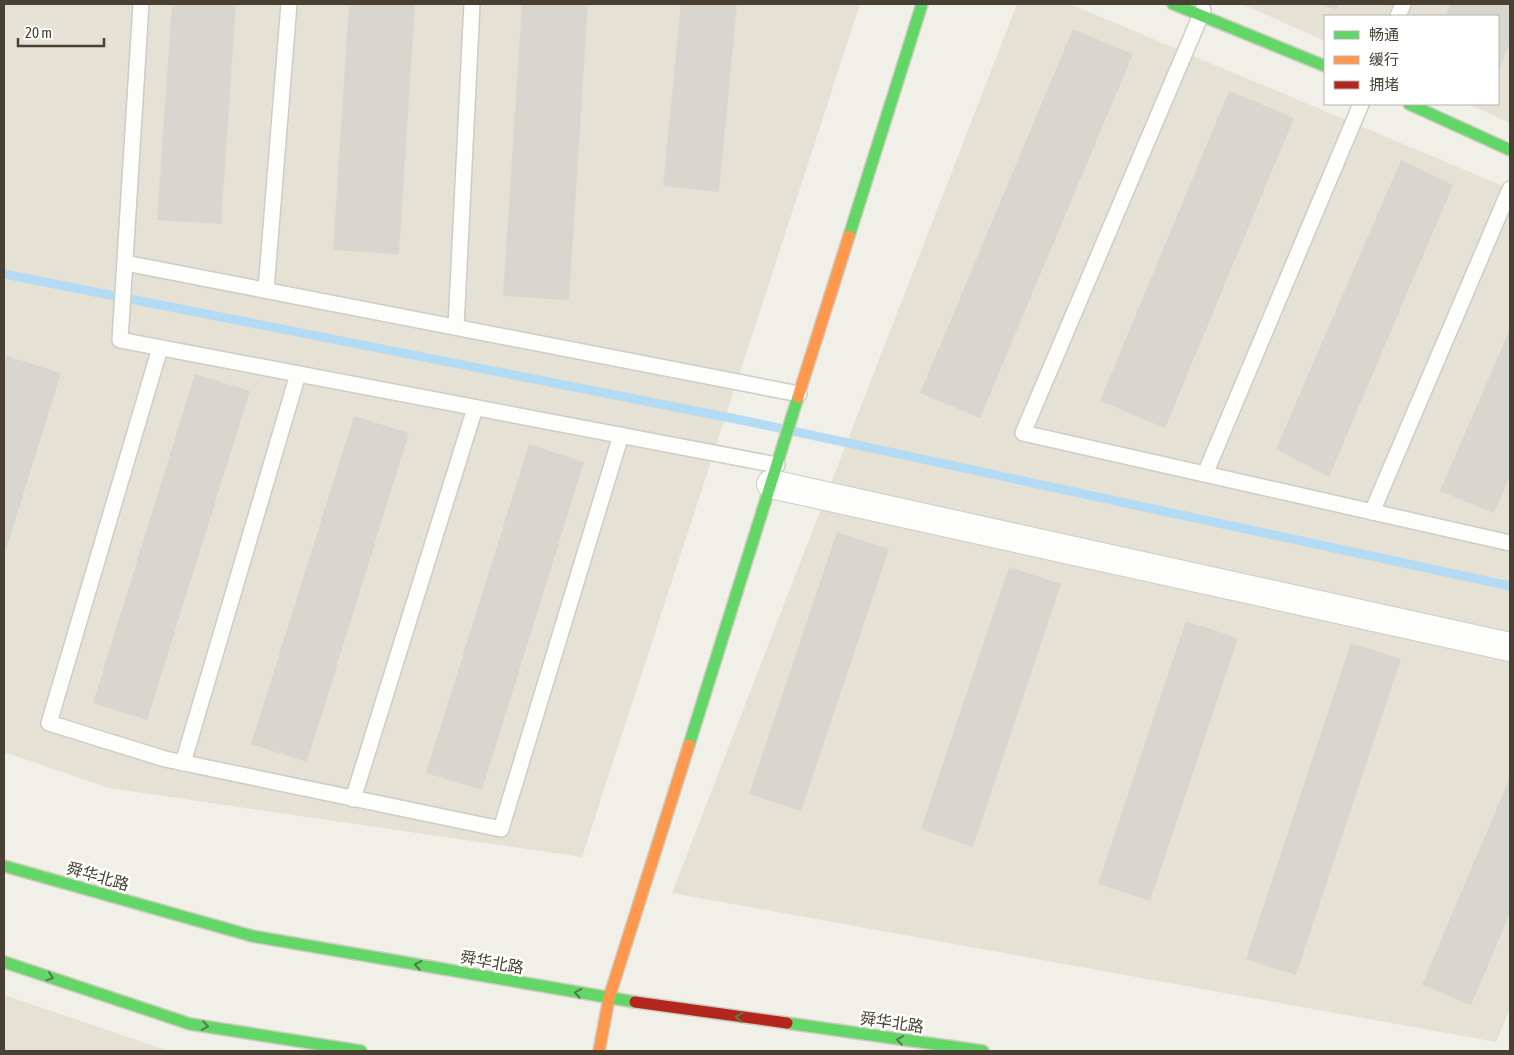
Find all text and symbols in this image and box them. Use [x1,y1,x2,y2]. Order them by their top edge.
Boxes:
scale bar [18,15,104,47]
legend [1324,15,1499,105]
text: 20 m [25,24,52,41]
text: 畅通 [1369,26,1399,43]
text: 缓行 [1369,51,1399,68]
text: 拥堵 [1369,76,1399,93]
street label: 舜华北路 [65,859,131,893]
street label: 舜华北路 [459,948,525,976]
one-way arrow [414,961,422,971]
one-way arrow [45,972,54,982]
one-way arrow [574,988,582,998]
street label: 舜华北路 [859,1009,925,1035]
one-way arrow [734,1012,742,1023]
one-way arrow [200,1021,209,1031]
one-way arrow [895,1035,903,1046]

